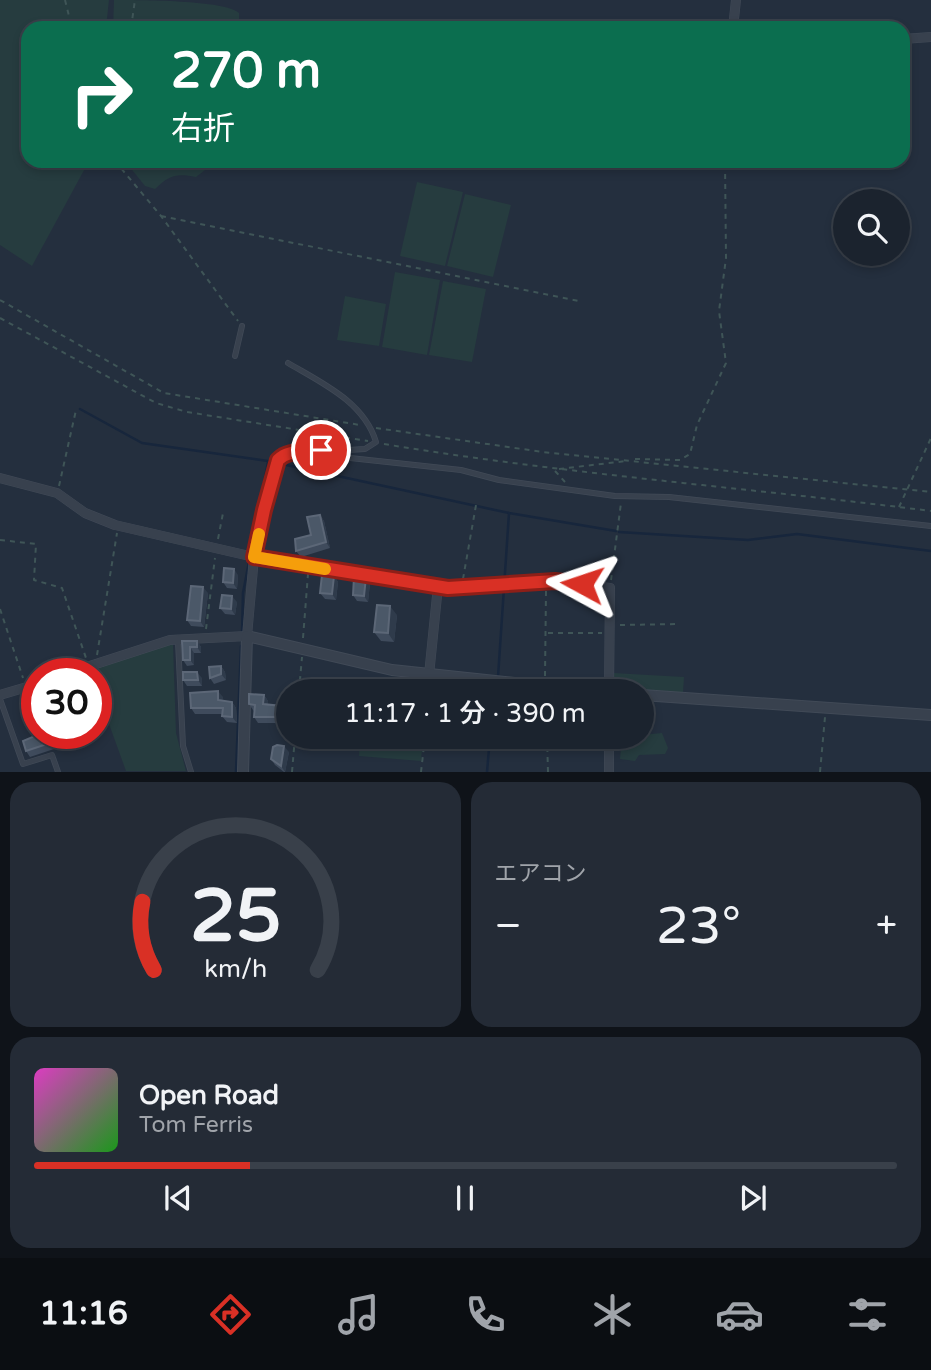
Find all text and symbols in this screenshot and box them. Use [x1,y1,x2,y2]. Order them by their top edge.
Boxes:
text: 270 m [171,42,321,101]
icon: right [56,49,147,140]
text: 右折 [171,110,235,148]
map controls [833,189,910,266]
button: search [833,189,910,266]
pin [291,420,351,480]
icon: arrive [302,431,340,469]
position arrow [545,547,619,621]
speed limit sign: 30 [21,658,112,749]
text: 11:17 · 1 分 · 390 m [344,698,586,729]
text: エアコン [495,860,587,888]
text: 25 [190,874,281,962]
text: 23° [656,895,741,958]
text: − [495,903,522,949]
text: + [876,903,897,949]
text: km/h [204,954,267,984]
text: Open Road [139,1080,279,1111]
text: Tom Ferris [139,1111,253,1139]
icon: previous [159,1179,197,1217]
icon: pause [446,1179,484,1217]
icon: next [734,1179,772,1217]
icon: directions [206,1290,255,1339]
icon: music [334,1290,383,1339]
icon: phone [461,1290,510,1339]
icon: climate [588,1290,637,1339]
icon: car [715,1290,764,1339]
icon: filters [843,1290,892,1339]
text: 11:16 [39,1295,128,1333]

